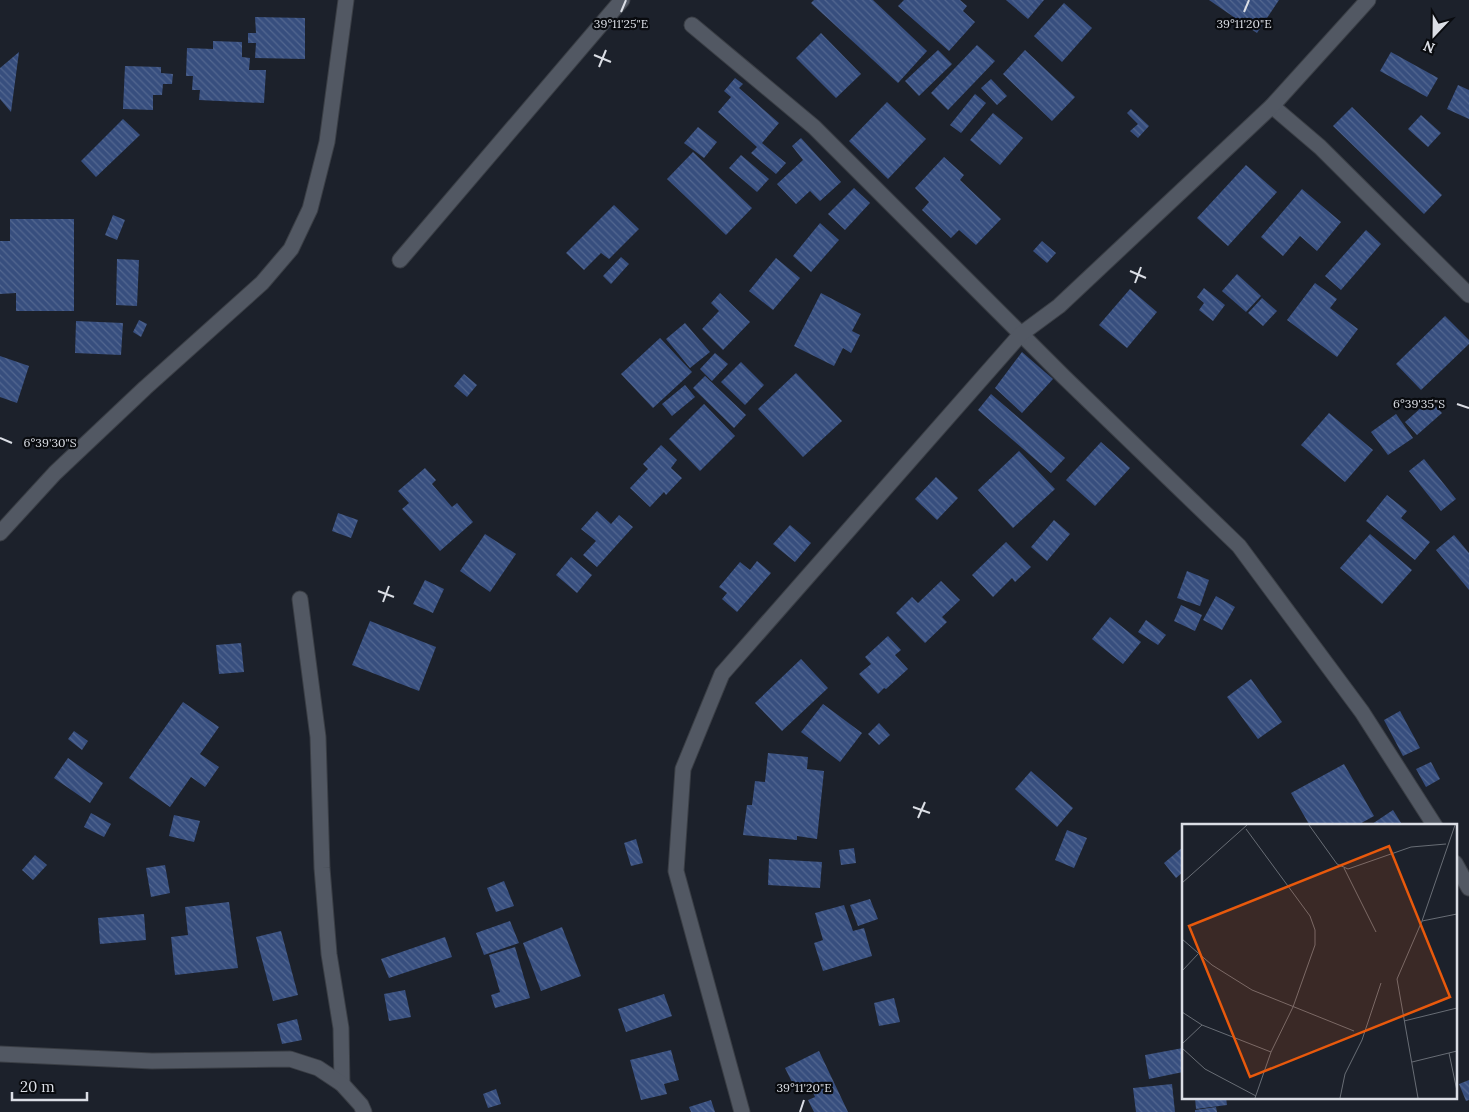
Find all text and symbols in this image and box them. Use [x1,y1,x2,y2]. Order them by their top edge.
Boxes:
north arrow [1409,10,1459,60]
text: 39°11'25"E [594,16,648,31]
text: 39°11'20"E [1216,16,1272,31]
text: N [1421,37,1438,57]
text: 6°39'35"S [1393,396,1445,411]
text: 6°39'30"S [23,435,77,450]
inset map [1182,824,1456,1100]
scale bar [12,1070,88,1102]
text: 20 m [20,1077,55,1096]
text: 39°11'20"E [776,1080,832,1095]

